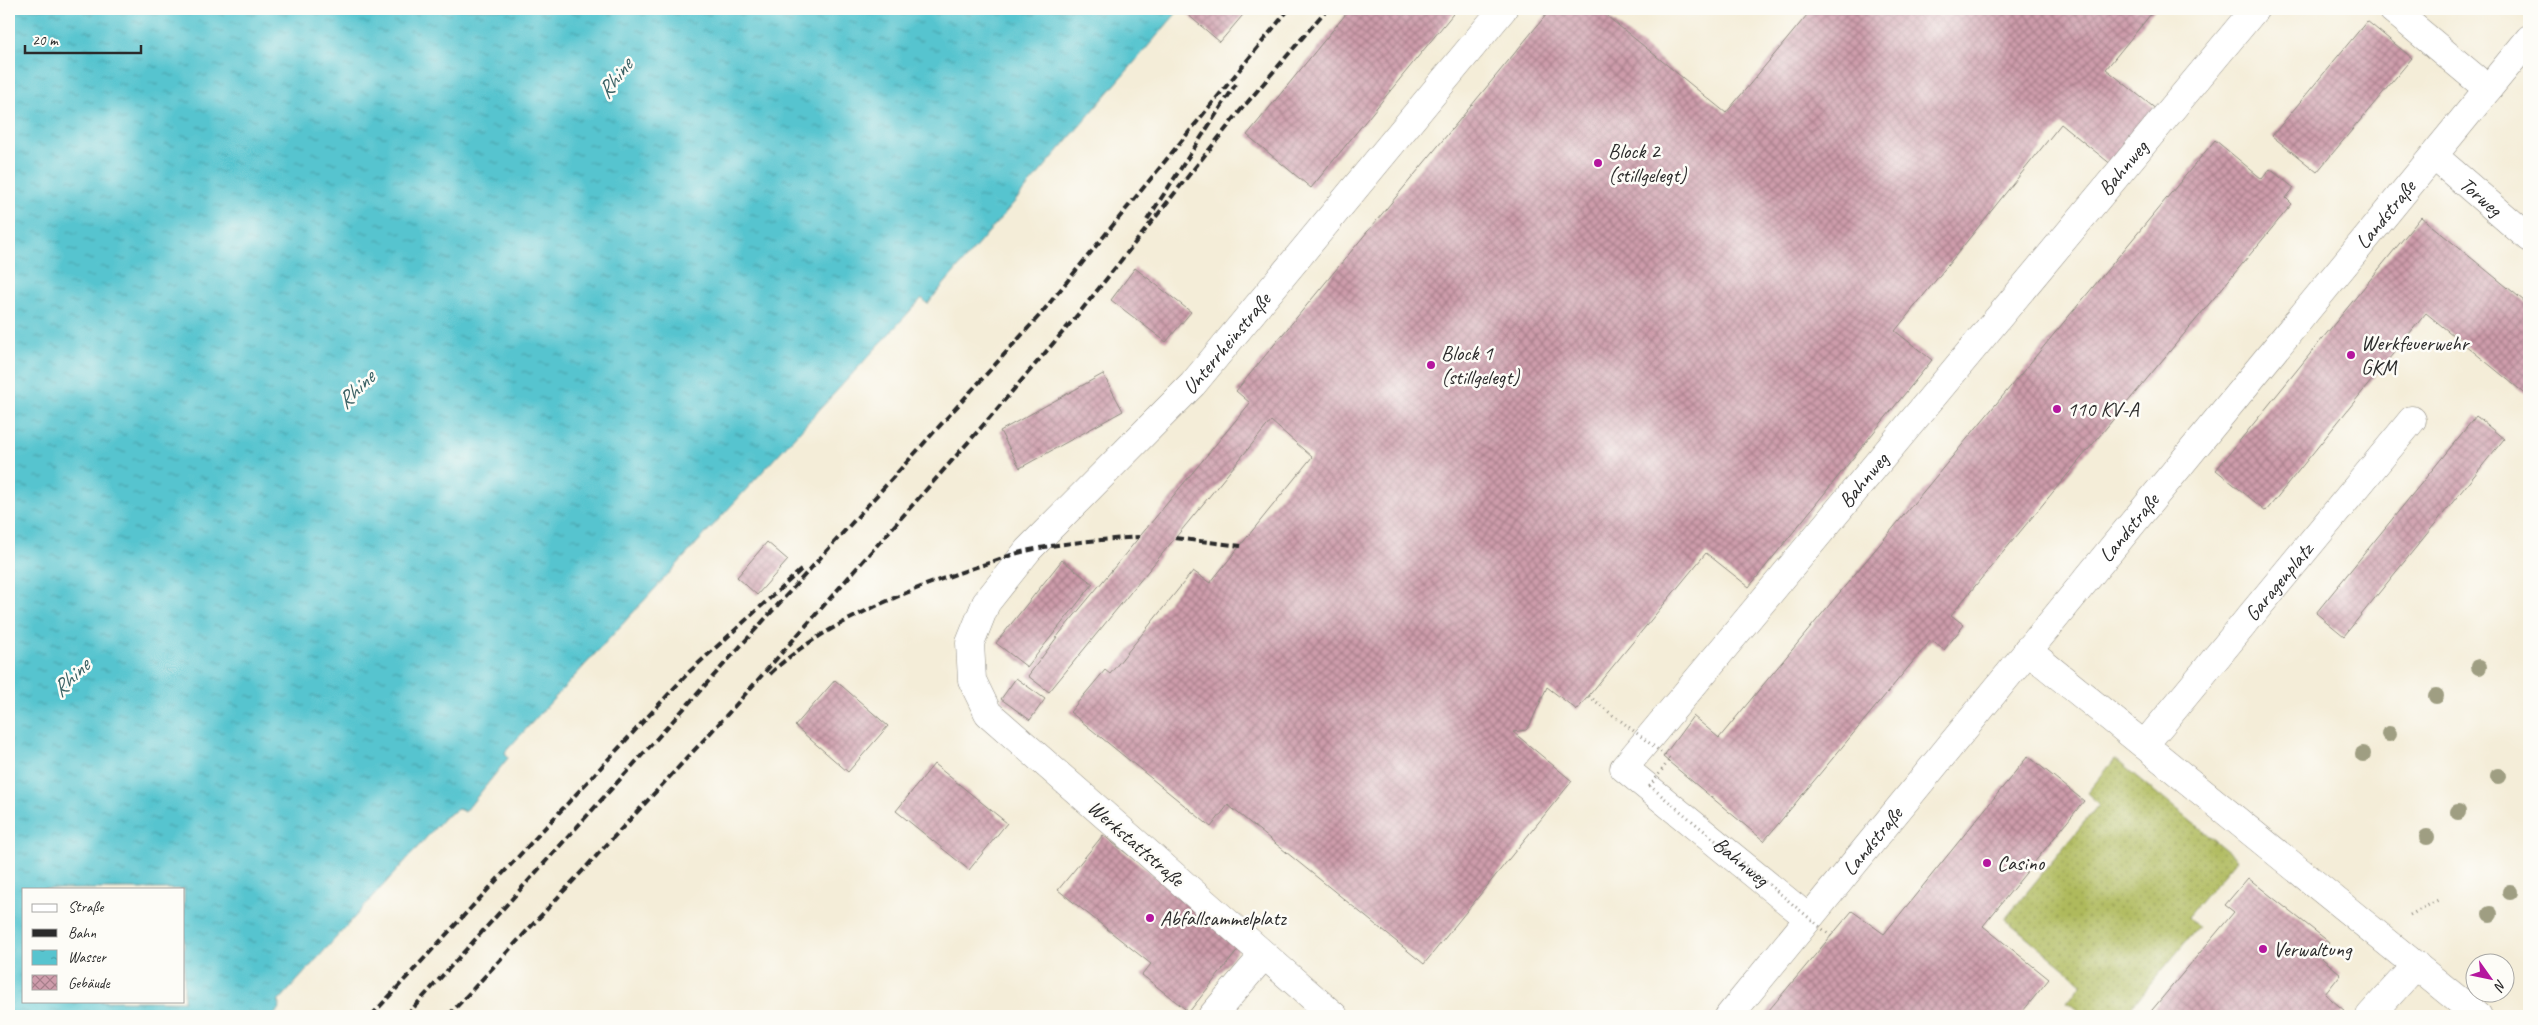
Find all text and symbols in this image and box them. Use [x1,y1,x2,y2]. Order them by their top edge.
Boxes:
scale bar [25,22,141,54]
text: 20 m [32,31,59,50]
water label: Rhine [591,50,641,104]
street label: Bahnweg [2092,133,2155,201]
place label: Block 2 (stillgelegt) [1608,138,1687,188]
marker: Block 2 (stillgelegt) [1592,157,1604,169]
street label: Torweg [2454,171,2509,223]
street label: Landstraße [2350,173,2422,254]
street label: Unterrheinstraße [1177,286,1278,400]
place label: Werkfeuerwehr GKM [2361,330,2471,380]
place label: Block 1 (stillgelegt) [1441,340,1520,390]
marker: Werkfeuerwehr GKM [2345,349,2357,361]
marker: Block 1 (stillgelegt) [1425,359,1437,371]
water label: Rhine [331,362,384,415]
place label: 110 KV-A [2067,396,2140,422]
marker: 110 KV-A [2051,403,2063,415]
street label: Bahnweg [1833,446,1895,513]
street label: Landstraße [2093,486,2166,567]
street label: Garagenplatz [2239,536,2320,626]
water label: Rhine [46,650,99,703]
street label: Werkstattstraße [1082,794,1191,893]
street label: Landstraße [1836,800,1909,881]
street label: Bahnweg [1708,831,1775,893]
place label: Casino [1997,850,2046,876]
marker: Casino [1981,857,1993,869]
legend [22,888,185,1002]
text: Straße [68,898,104,917]
place label: Abfallsammelplatz [1160,905,1287,931]
marker: Abfallsammelplatz [1144,912,1156,924]
text: Bahn [68,924,96,943]
place label: Verwaltung [2273,936,2353,962]
marker: Verwaltung [2257,943,2269,955]
text: Wasser [68,948,107,967]
north arrow [2466,952,2516,1002]
text: Gebäude [68,974,111,993]
text: N [2490,977,2510,995]

